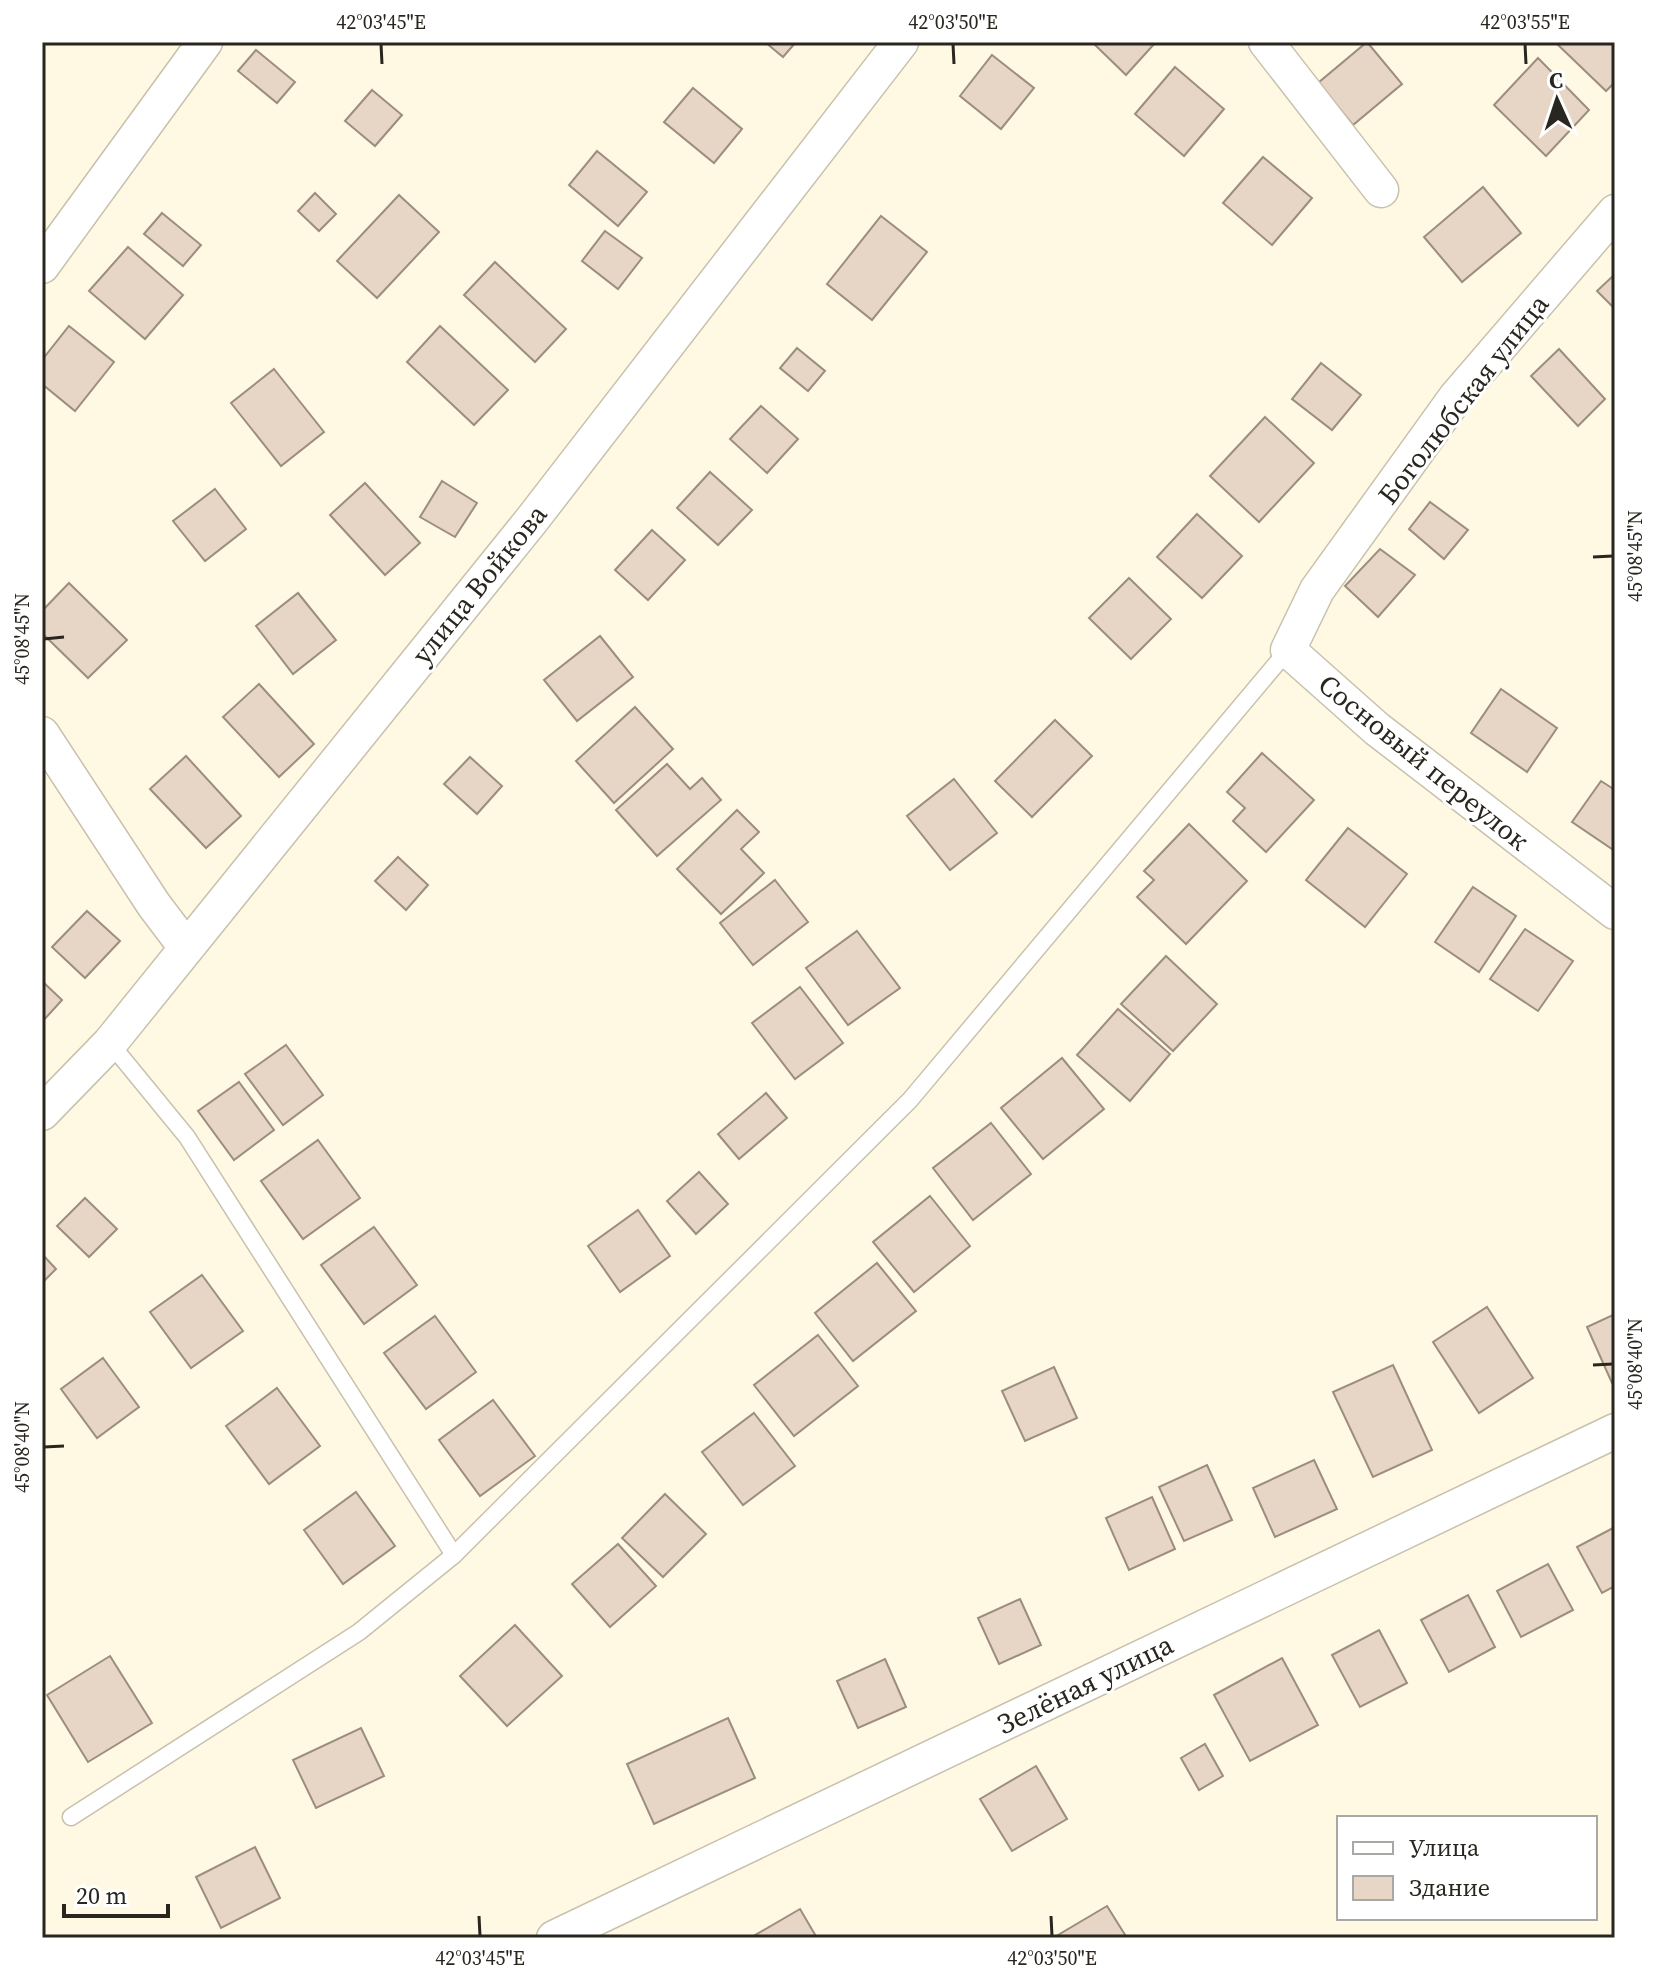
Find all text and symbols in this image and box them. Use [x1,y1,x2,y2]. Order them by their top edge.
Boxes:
text: 42°03'45"E [336,8,426,36]
text: 42°03'50"E [908,8,998,36]
text: 42°03'55"E [1480,8,1570,36]
north arrow [1517,60,1597,140]
text: С [1548,65,1564,95]
street label: Боголюбская улица [1369,285,1558,512]
street label: улица Войкова [403,496,556,672]
text: 45°08'45"N [1621,510,1649,602]
text: 45°08'45"N [8,593,36,685]
street label: Сосновый переулок [1311,665,1538,859]
text: 45°08'40"N [1621,1318,1649,1410]
text: 45°08'40"N [8,1401,36,1493]
street label: Зелёная улица [991,1625,1180,1743]
legend [1337,1816,1597,1920]
text: Улица [1409,1831,1480,1864]
scale bar [64,1868,168,1918]
text: Здание [1409,1871,1490,1904]
text: 20 m [76,1879,127,1912]
text: 42°03'45"E [435,1944,525,1972]
text: 42°03'50"E [1007,1944,1097,1972]

